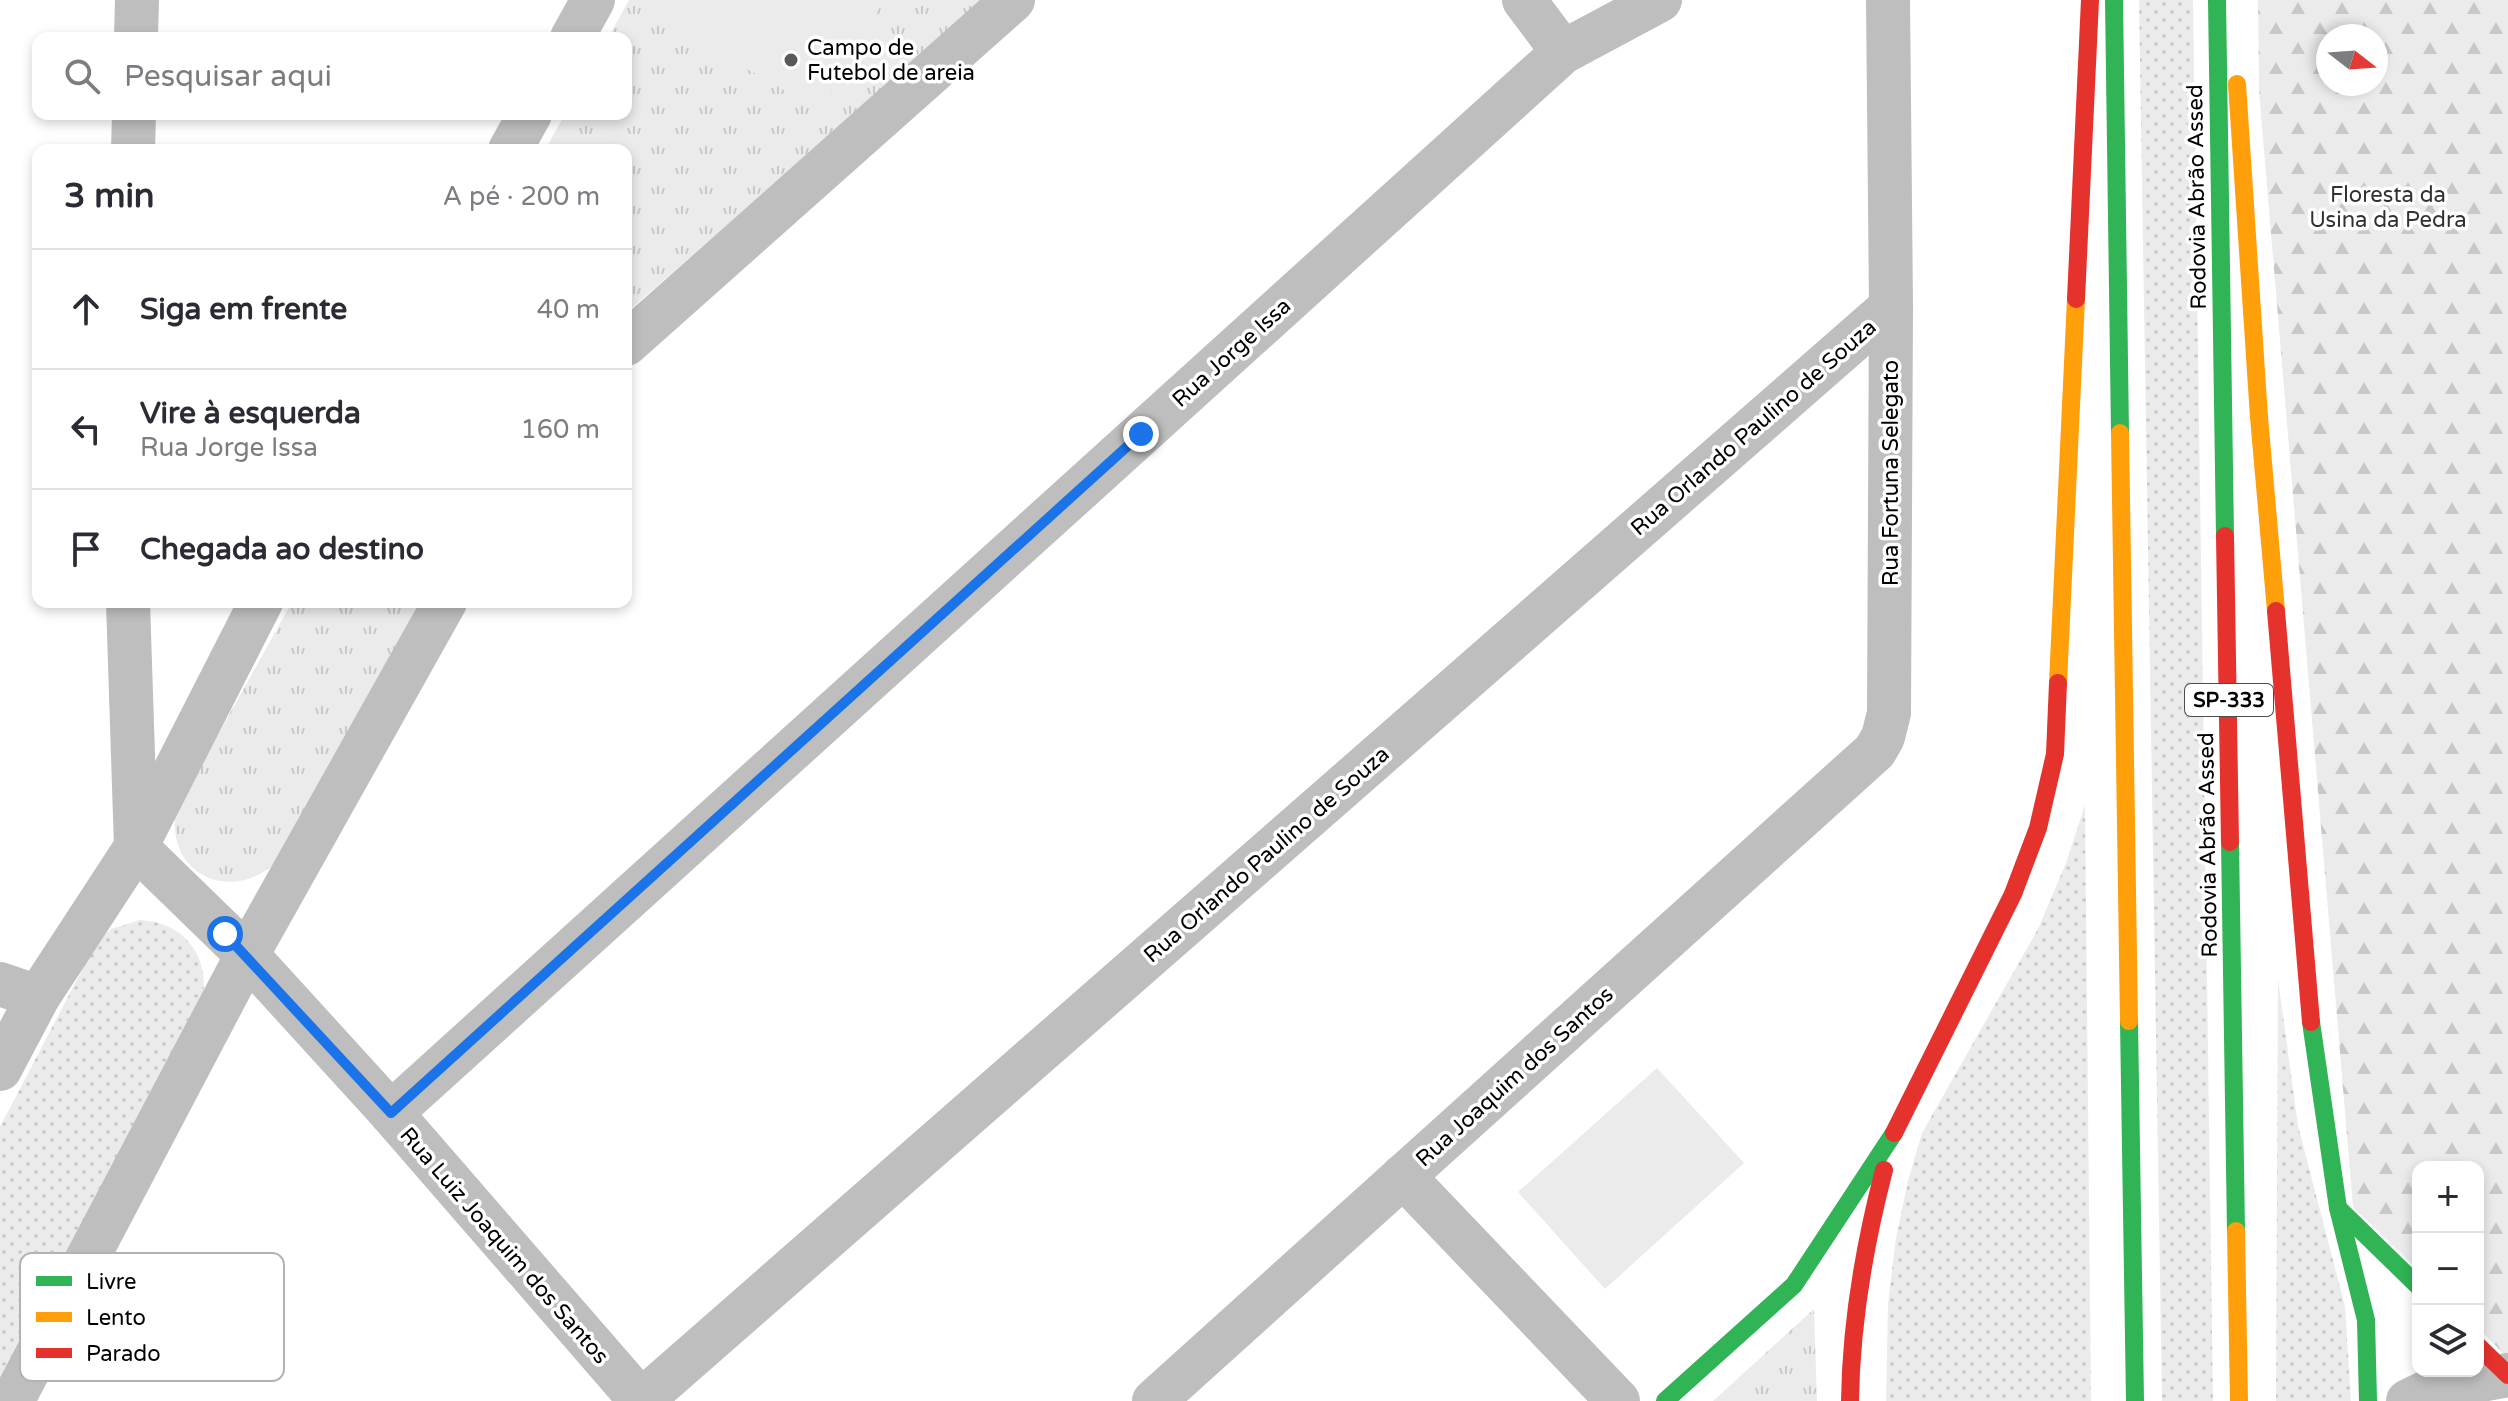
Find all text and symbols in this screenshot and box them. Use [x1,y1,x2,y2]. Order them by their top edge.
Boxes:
north arrow [2316,24,2388,96]
search box [32,32,632,120]
place label: Campo de Futebol de areia [807,35,975,86]
marker: Campo de Futebol de areia [782,51,800,69]
icon: search [60,54,104,98]
text: Pesquisar aqui [124,58,332,95]
street label: Rodovia Abrão Assed [2182,84,2212,310]
text: 3 min [64,176,155,217]
text: A pé · 200 m [443,181,600,212]
park label: Floresta da Usina da Pedra [2309,182,2467,233]
icon: ahead [64,287,108,331]
text: Siga em frente [140,291,347,328]
street label: Rua Jorge Issa [1167,293,1296,413]
text: 40 m [537,294,600,325]
street label: Rua Orlando Paulino de Souza [1626,314,1882,541]
street label: Rua Fortuna Selegato [1878,360,1904,586]
text: Vire à esquerda [140,395,361,432]
icon: left [64,407,108,451]
text: 160 m [520,414,600,445]
route end [1123,416,1159,452]
text: Rua Jorge Issa [140,432,318,463]
icon: arrive [64,527,108,571]
text: Chegada ao destino [140,531,424,568]
road number: SP-333 [2185,684,2273,716]
street label: Rodovia Abrão Assed [2193,732,2223,958]
street label: Rua Orlando Paulino de Souza [1139,741,1395,968]
route start [207,916,243,952]
street label: Rua Joaquim dos Santos [1411,981,1619,1172]
street label: Rua Luiz Joaquim dos Santos [394,1122,614,1369]
map controls [2412,1161,2484,1377]
button: + [2412,1161,2484,1233]
button: − [2412,1233,2484,1305]
legend [20,1253,284,1381]
text: Livre [86,1269,136,1295]
text: Lento [86,1305,146,1331]
button: layers [2412,1305,2484,1377]
text: Parado [86,1341,161,1367]

